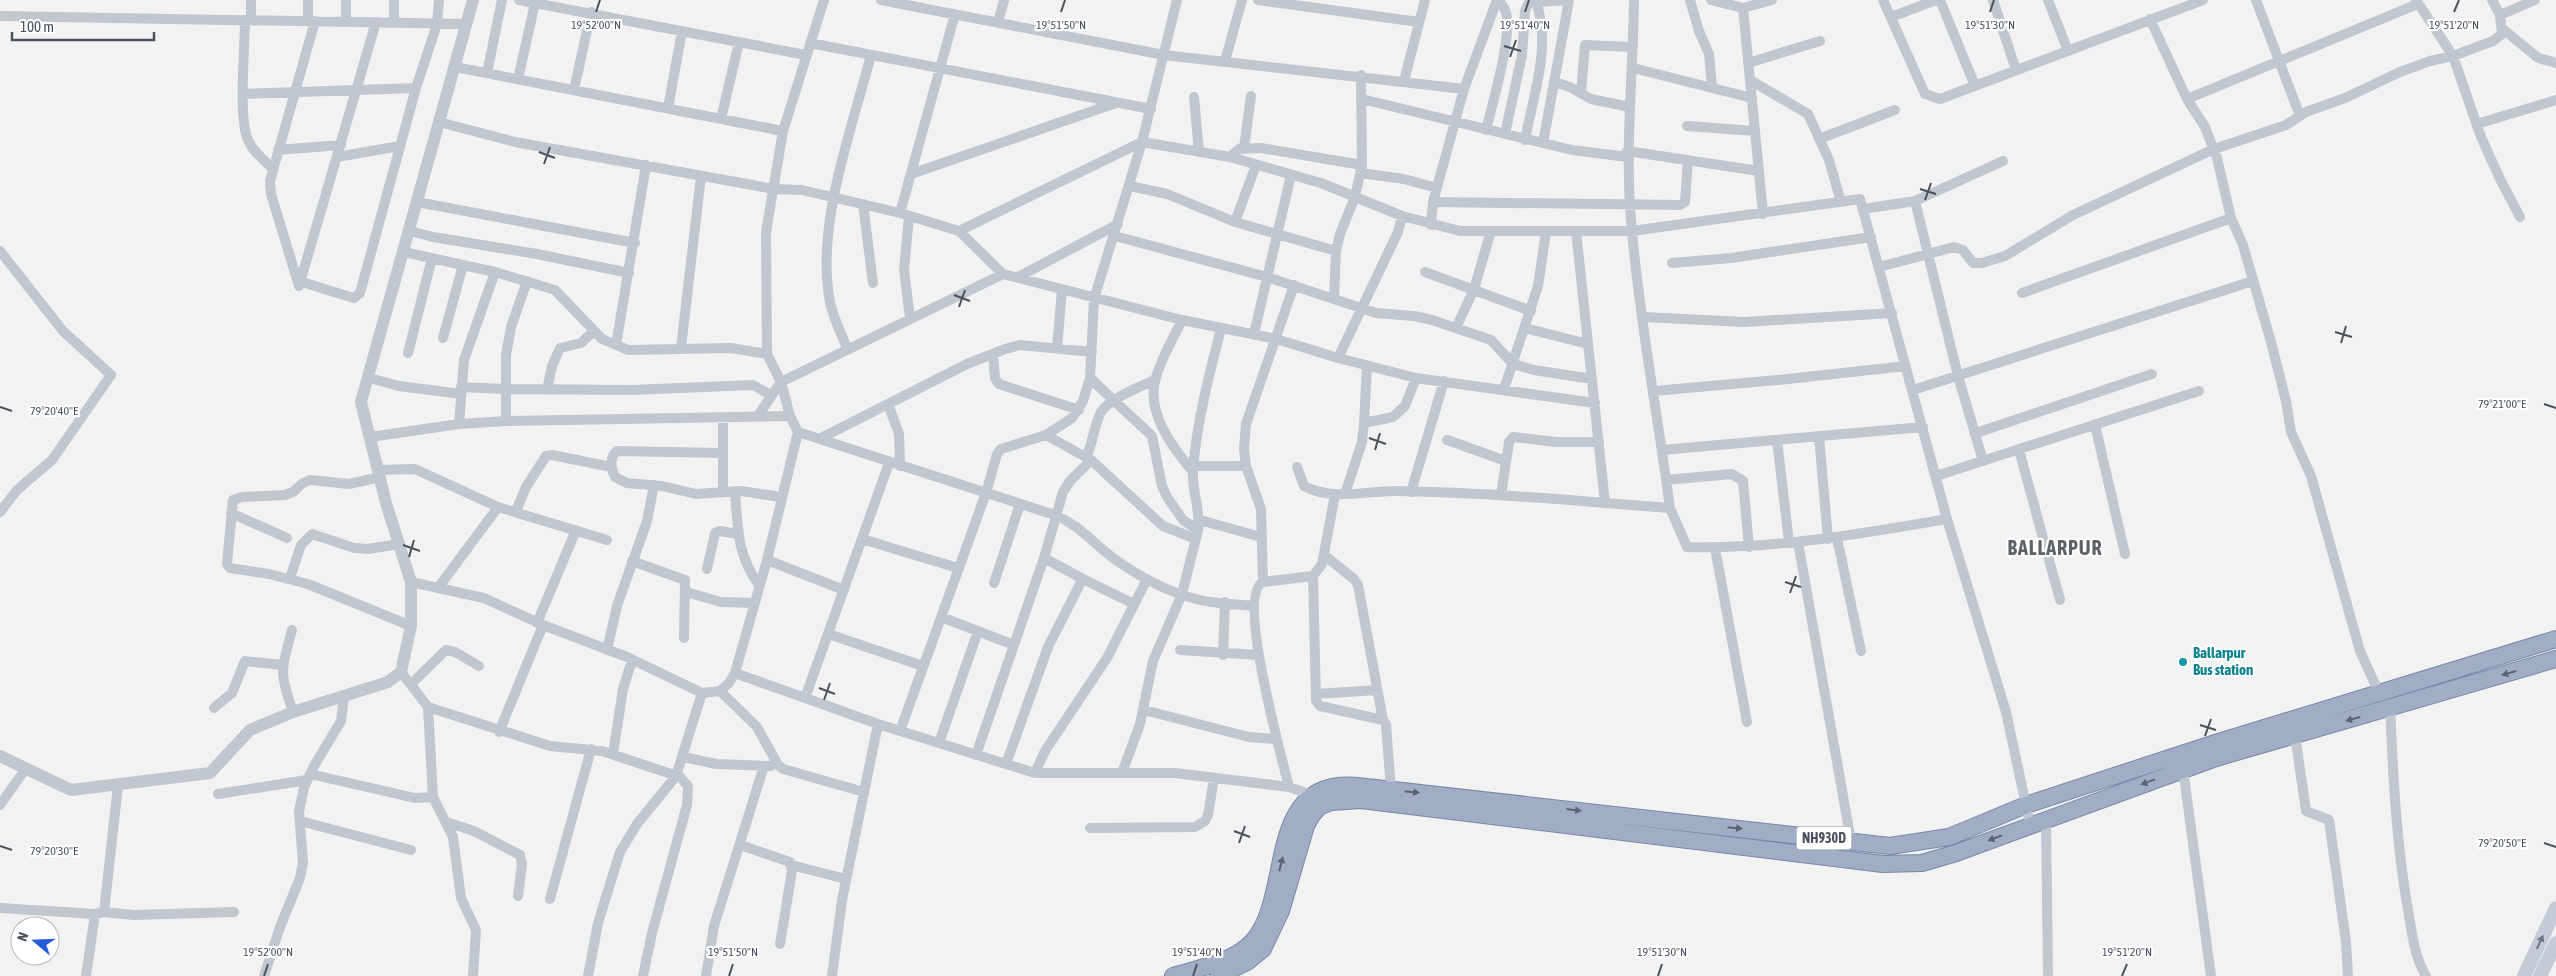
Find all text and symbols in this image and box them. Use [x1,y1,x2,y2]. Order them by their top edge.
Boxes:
scale bar [12,10,155,42]
text: 100 m [20,18,54,35]
text: 19°52'00"N [571,18,621,32]
text: 19°51'50"N [1036,18,1086,32]
text: 19°51'40"N [1500,18,1550,32]
text: 19°51'30"N [1965,18,2015,32]
text: 19°51'20"N [2429,18,2479,32]
text: 79°21'00"E [2478,397,2526,411]
text: 79°20'40"E [30,404,78,418]
district label: BALLARPUR [2007,536,2103,559]
place label: Ballarpur Bus station [2193,644,2253,678]
marker: Ballarpur Bus station [2177,656,2189,668]
one-way arrow [2502,669,2517,677]
one-way arrow [2346,715,2361,723]
one-way arrow [2140,778,2155,786]
one-way arrow [1405,788,1421,796]
one-way arrow [1566,806,1582,814]
one-way arrow [1728,824,1744,832]
road number: NH930D [1796,826,1852,850]
one-way arrow [1988,835,2003,842]
text: 79°20'50"E [2478,836,2526,850]
text: 79°20'30"E [30,844,78,858]
one-way arrow [1277,856,1285,871]
north arrow [10,916,60,966]
text: N [14,930,32,943]
one-way arrow [2536,935,2544,949]
text: 19°52'00"N [243,945,293,959]
text: 19°51'50"N [708,945,758,959]
text: 19°51'40"N [1172,945,1222,959]
text: 19°51'30"N [1637,945,1687,959]
text: 19°51'20"N [2102,945,2152,959]

